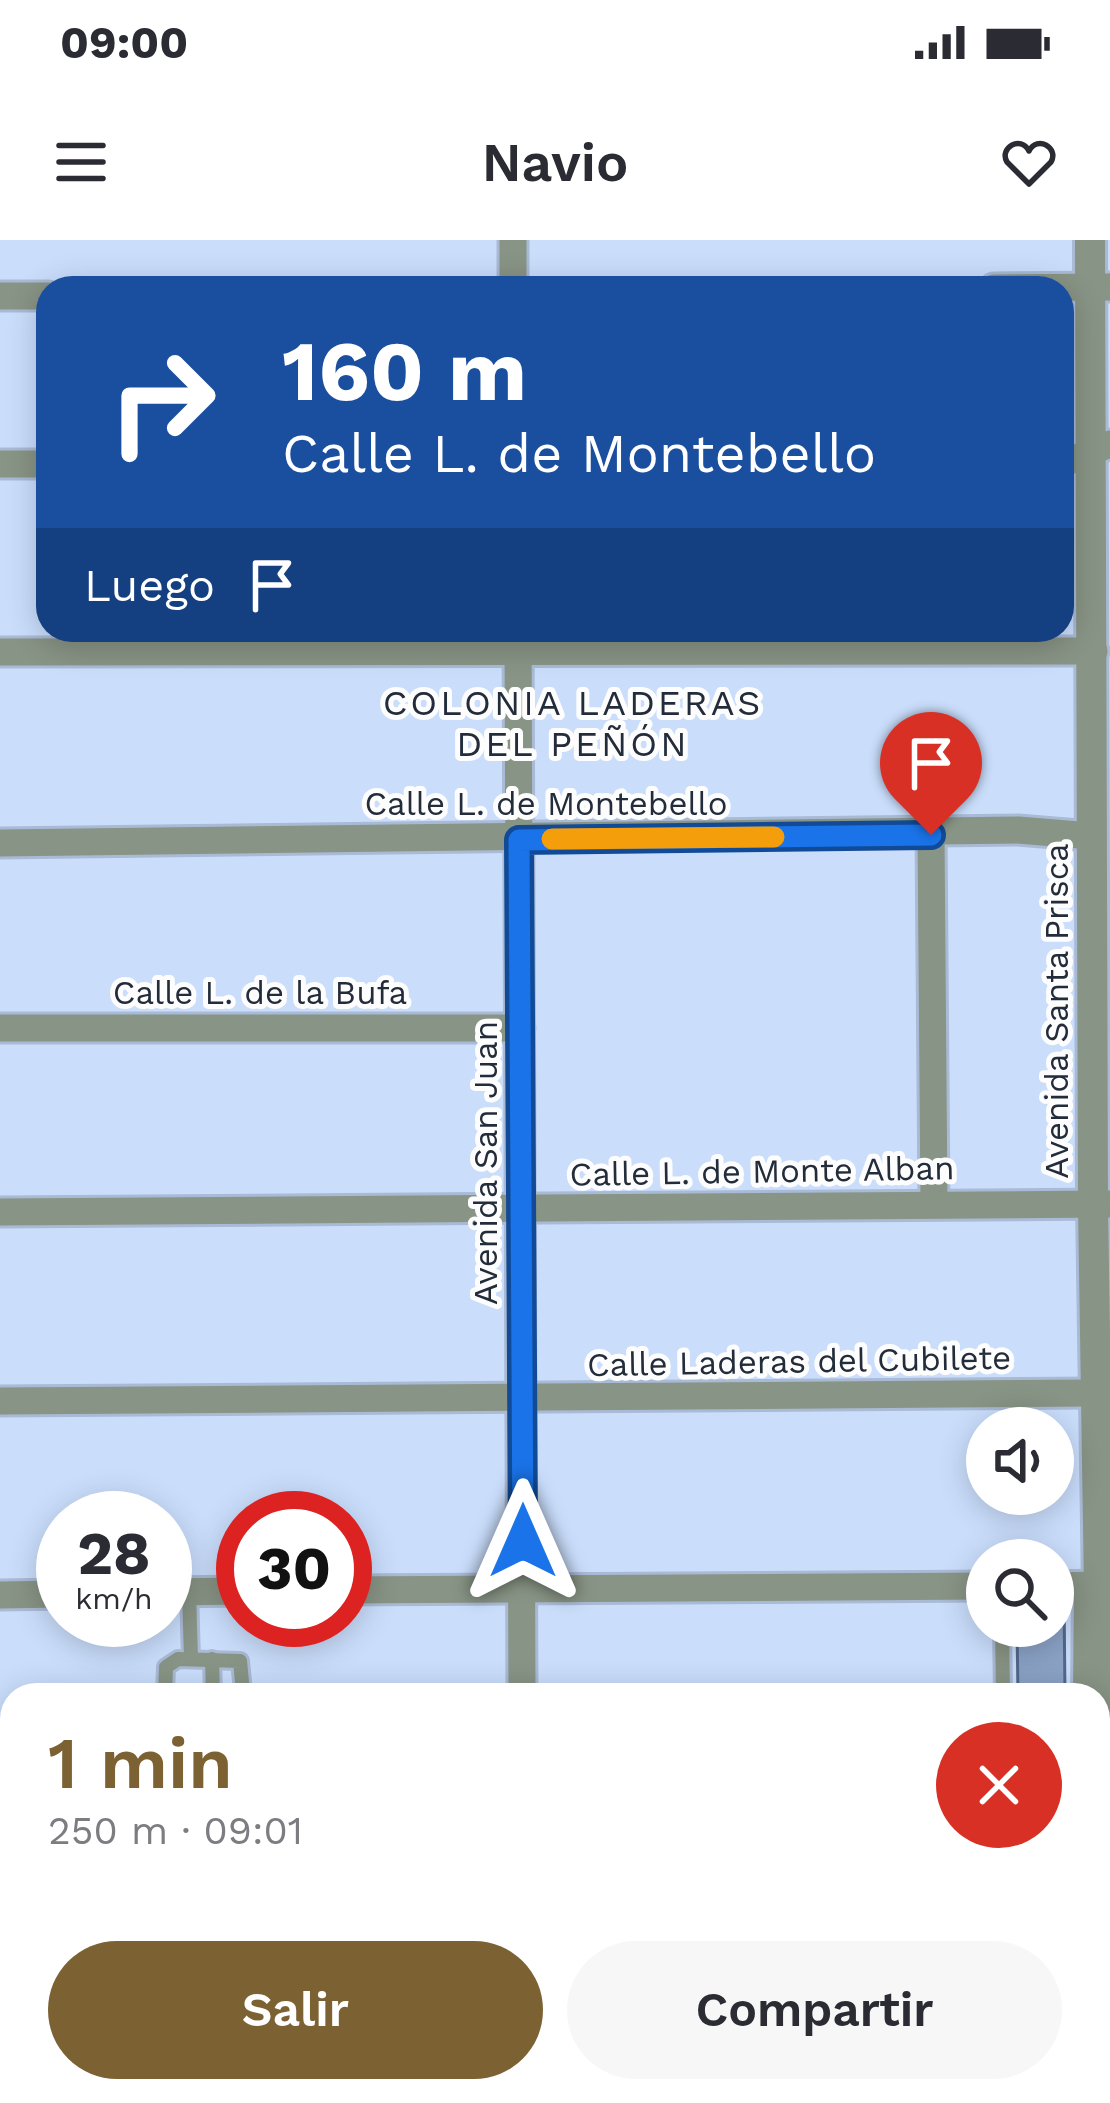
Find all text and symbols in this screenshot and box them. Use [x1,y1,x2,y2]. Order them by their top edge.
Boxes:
text: 09:00 [60,16,188,69]
icon: menu [48,129,114,195]
icon: heart [996,129,1062,195]
text: Navio [482,131,628,194]
text: 160 m [282,322,527,420]
icon: right [84,324,240,480]
text: Calle L. de Montebello [282,422,876,485]
icon: arrive [239,552,305,618]
text: Luego [84,559,215,612]
district label: COLONIA LADERAS DEL PEÑÓN [383,682,763,765]
pin [880,712,982,835]
icon: arrive [898,730,964,796]
street label: Calle L. de Montebello [364,784,728,823]
street label: Avenida Santa Prisca [1037,843,1076,1179]
street label: Calle L. de la Bufa [113,973,407,1012]
street label: Avenida San Juan [466,1021,505,1305]
street label: Calle L. de Monte Alban [569,1148,955,1194]
street label: Calle Laderas del Cubilete [587,1338,1011,1384]
map controls [966,1407,1074,1647]
button: sound [966,1407,1074,1515]
position arrow [460,1478,586,1604]
speed limit sign: 30 [216,1491,372,1647]
text: 28 [77,1518,151,1589]
button: search [966,1539,1074,1647]
text: km/h [75,1581,153,1616]
text: 1 min [48,1721,233,1805]
button: close [936,1722,1062,1848]
text: 250 m · 09:01 [48,1808,303,1853]
button: Salir [48,1941,543,2079]
button: Compartir [567,1941,1062,2079]

